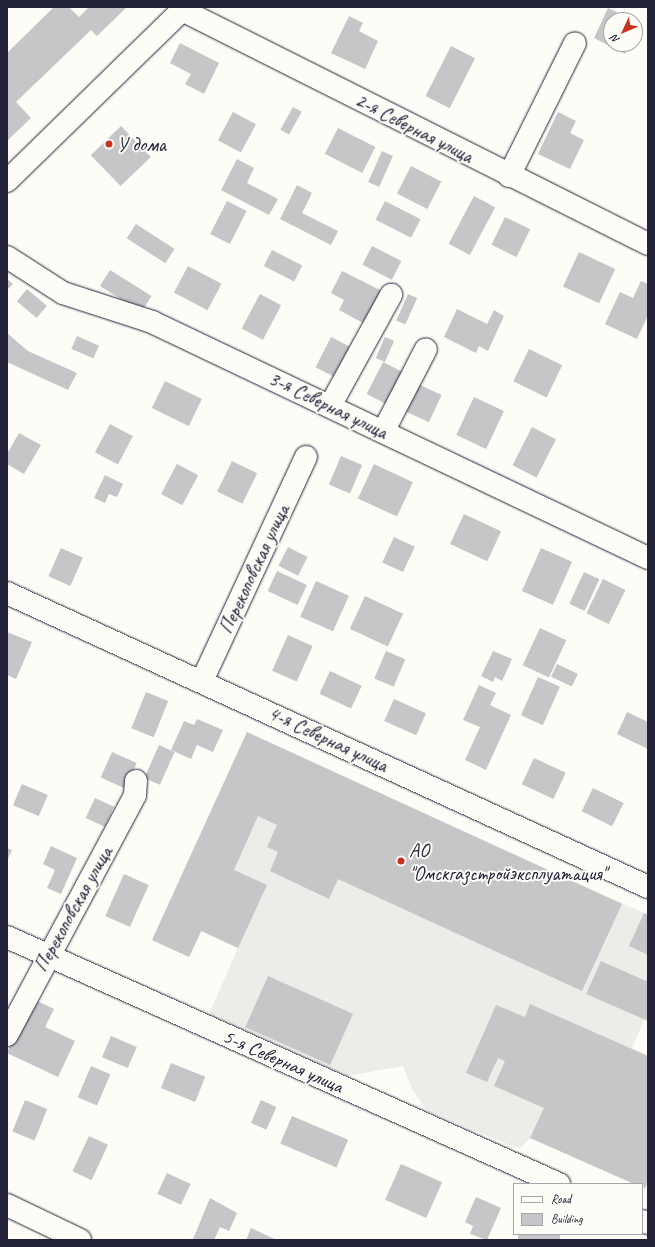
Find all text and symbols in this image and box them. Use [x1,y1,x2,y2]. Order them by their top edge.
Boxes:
north arrow [603,12,643,52]
text: N [608,32,622,47]
street label: 2-я Северная улица [350,88,478,168]
place label: У дома [117,132,166,156]
marker: У дома [104,139,114,149]
street label: 3-я Северная улица [264,366,392,444]
street label: Перекоповская улица [214,501,294,637]
street label: 4-я Северная улица [264,700,392,778]
place label: АО "Омскгазстройэксплуатация" [409,838,606,885]
street label: Перекоповская улица [29,842,117,976]
marker: АО "Омскгазстройэксплуатация" [396,856,406,866]
street label: 5-я Северная улица [218,1023,348,1099]
legend [513,1183,643,1235]
text: Road [551,1191,571,1207]
text: Building [551,1211,583,1227]

